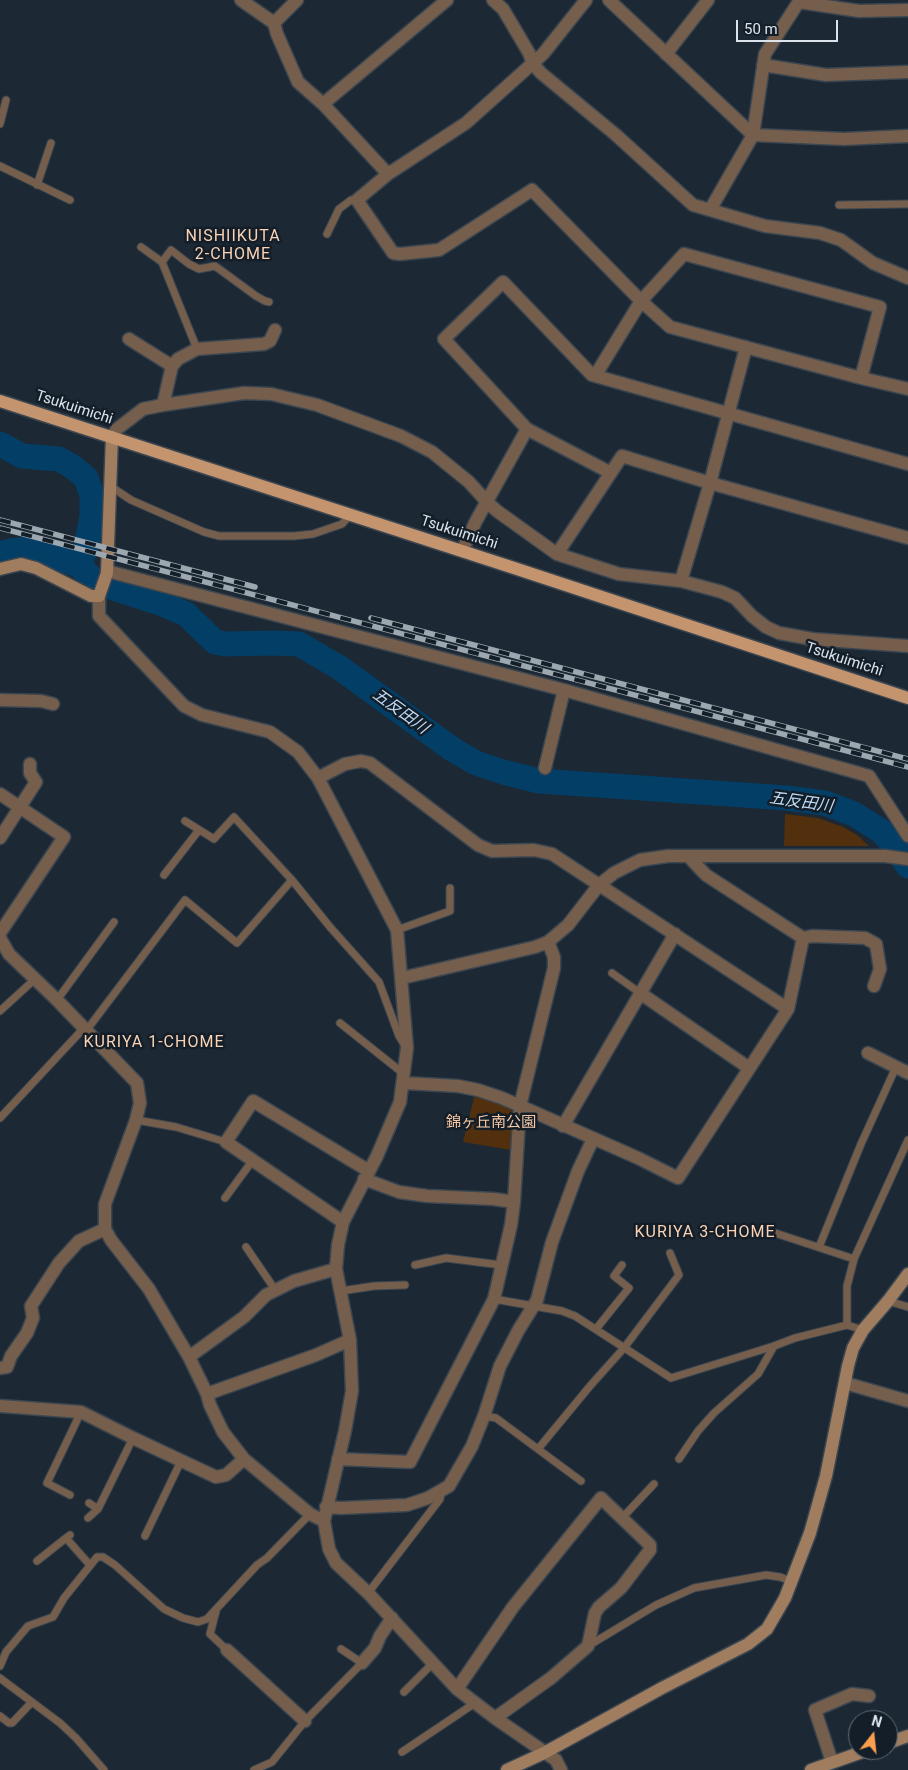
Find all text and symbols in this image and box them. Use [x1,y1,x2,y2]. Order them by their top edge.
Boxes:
scale bar [738,10,840,42]
text: 50 m [744,20,778,38]
district label: NISHIIKUTA 2-CHOME [184,227,282,265]
street label: Tsukuimichi [33,387,115,429]
street label: Tsukuimichi [418,512,500,554]
street label: Tsukuimichi [803,639,885,681]
water label: 五反田川 [368,685,432,739]
water label: 五反田川 [768,789,834,817]
district label: KURIYA 1-CHOME [82,1033,226,1053]
park label: 錦ヶ丘南公園 [446,1114,536,1132]
district label: KURIYA 3-CHOME [633,1223,777,1243]
north arrow [848,1710,898,1760]
text: N [870,1712,884,1731]

